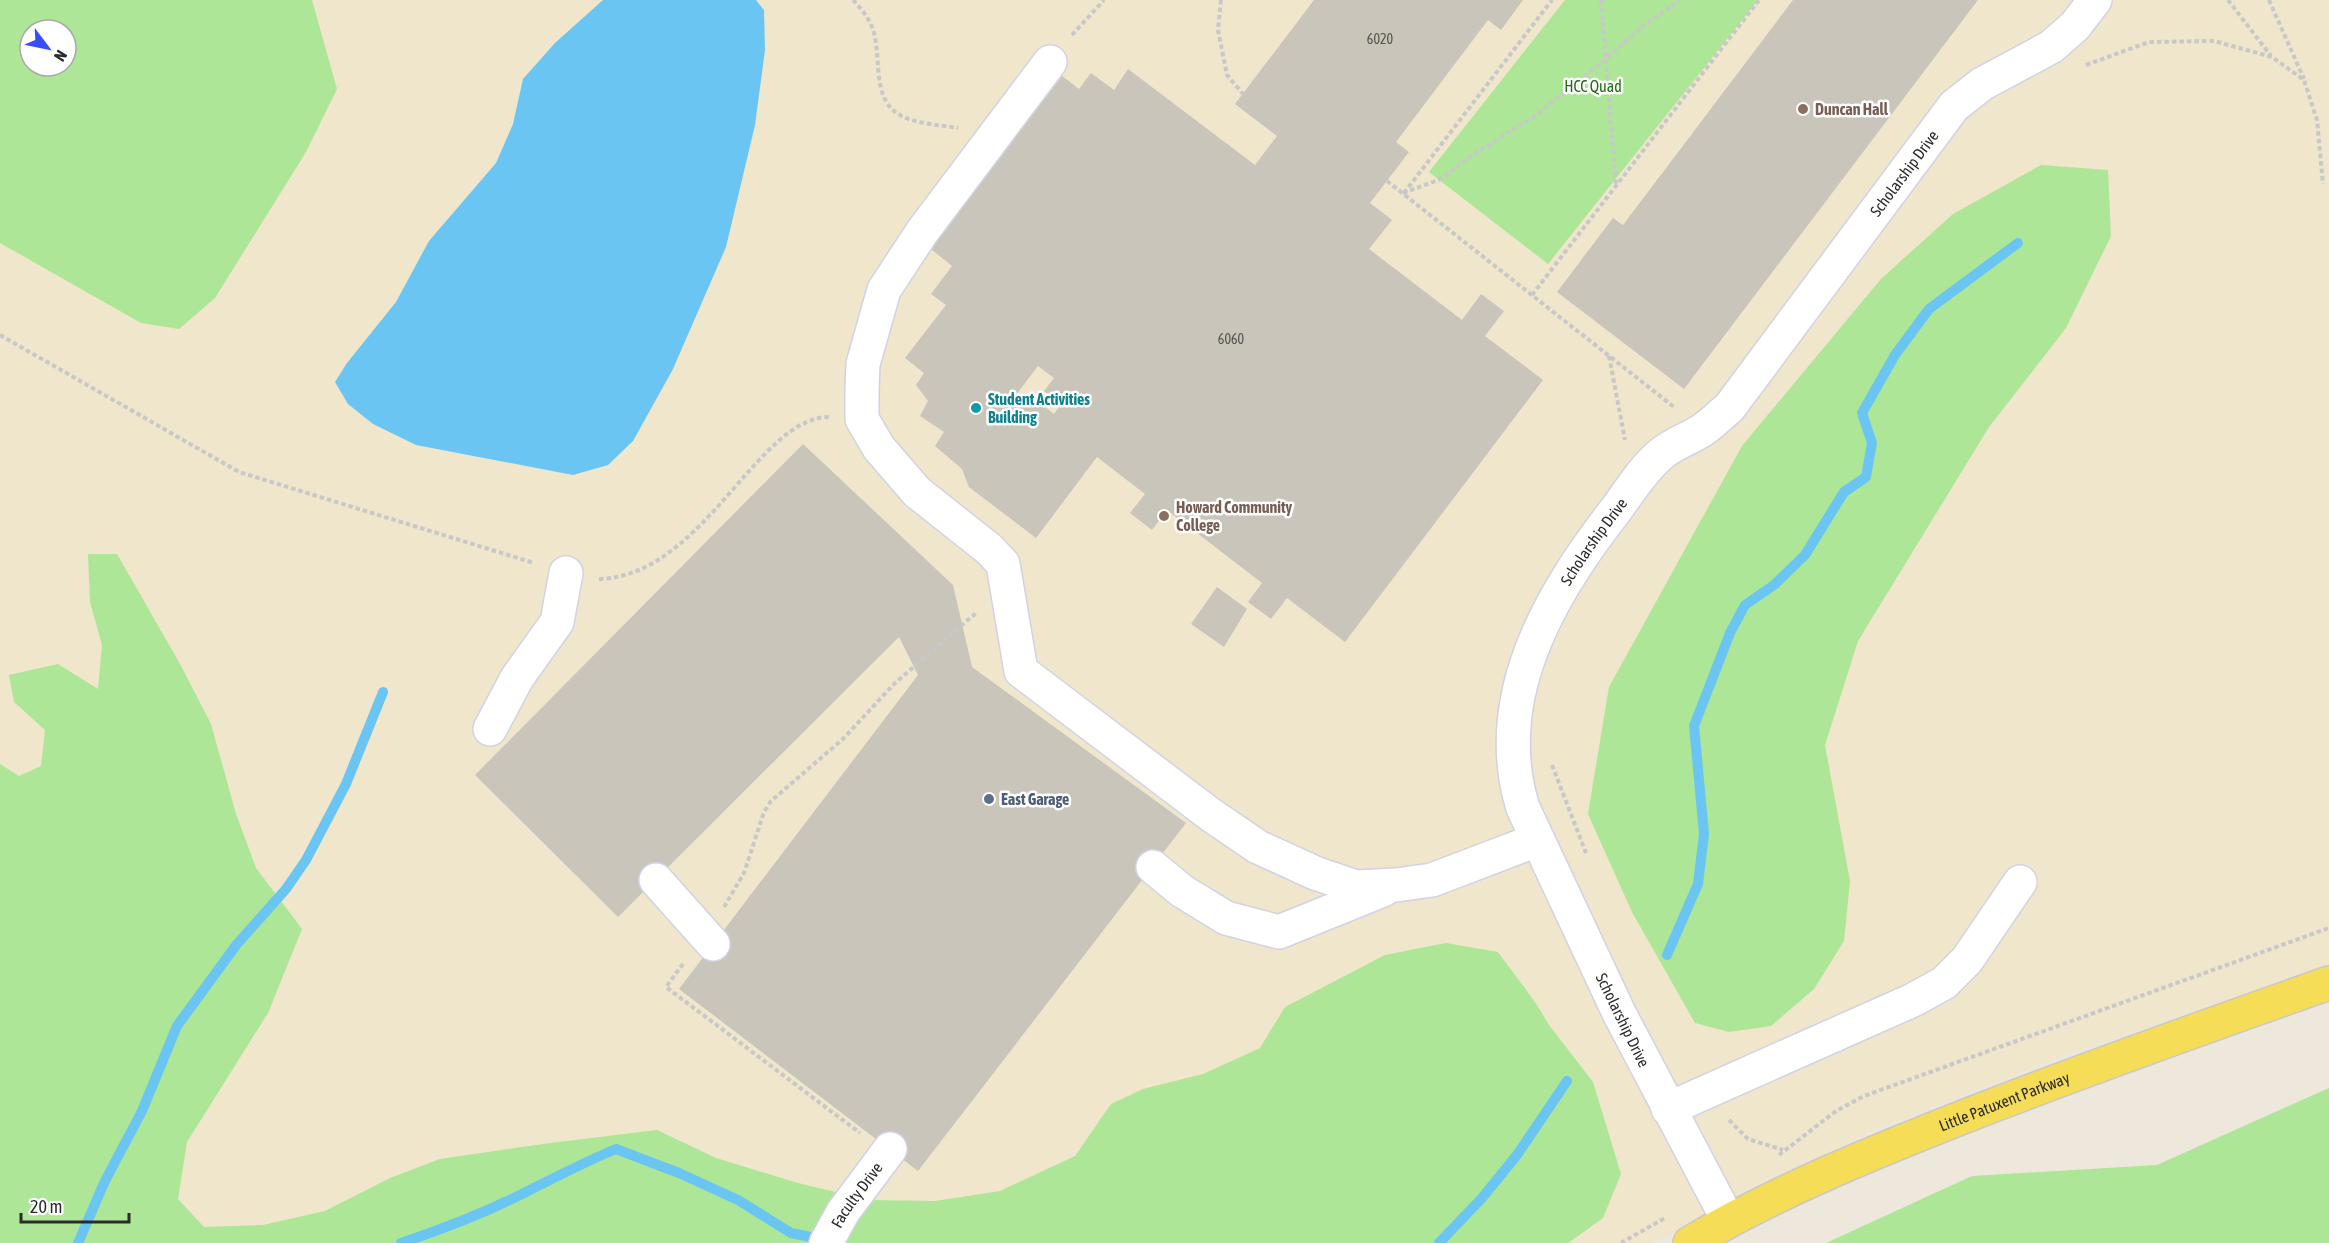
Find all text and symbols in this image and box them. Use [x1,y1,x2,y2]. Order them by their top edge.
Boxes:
north arrow [18,18,78,78]
house number: 6020 [1367,31,1394,47]
text: N [51,47,71,65]
park label: HCC Quad [1564,77,1622,95]
place label: Duncan Hall [1815,100,1889,118]
marker: Duncan Hall [1796,102,1810,116]
street label: Scholarship Drive [1866,127,1942,220]
house number: 6060 [1218,331,1245,347]
place label: Student Activities Building [988,390,1090,426]
marker: Student Activities Building [969,401,983,415]
street label: Scholarship Drive [1557,495,1630,588]
place label: Howard Community College [1176,498,1293,534]
marker: Howard Community College [1157,509,1171,523]
place label: East Garage [1001,790,1069,808]
marker: East Garage [982,792,996,806]
street label: Scholarship Drive [1592,970,1654,1070]
street label: Little Patuxent Parkway [1936,1068,2073,1135]
street label: Faculty Drive [827,1159,886,1231]
scale bar [21,1186,129,1224]
text: 20 m [30,1196,62,1217]

